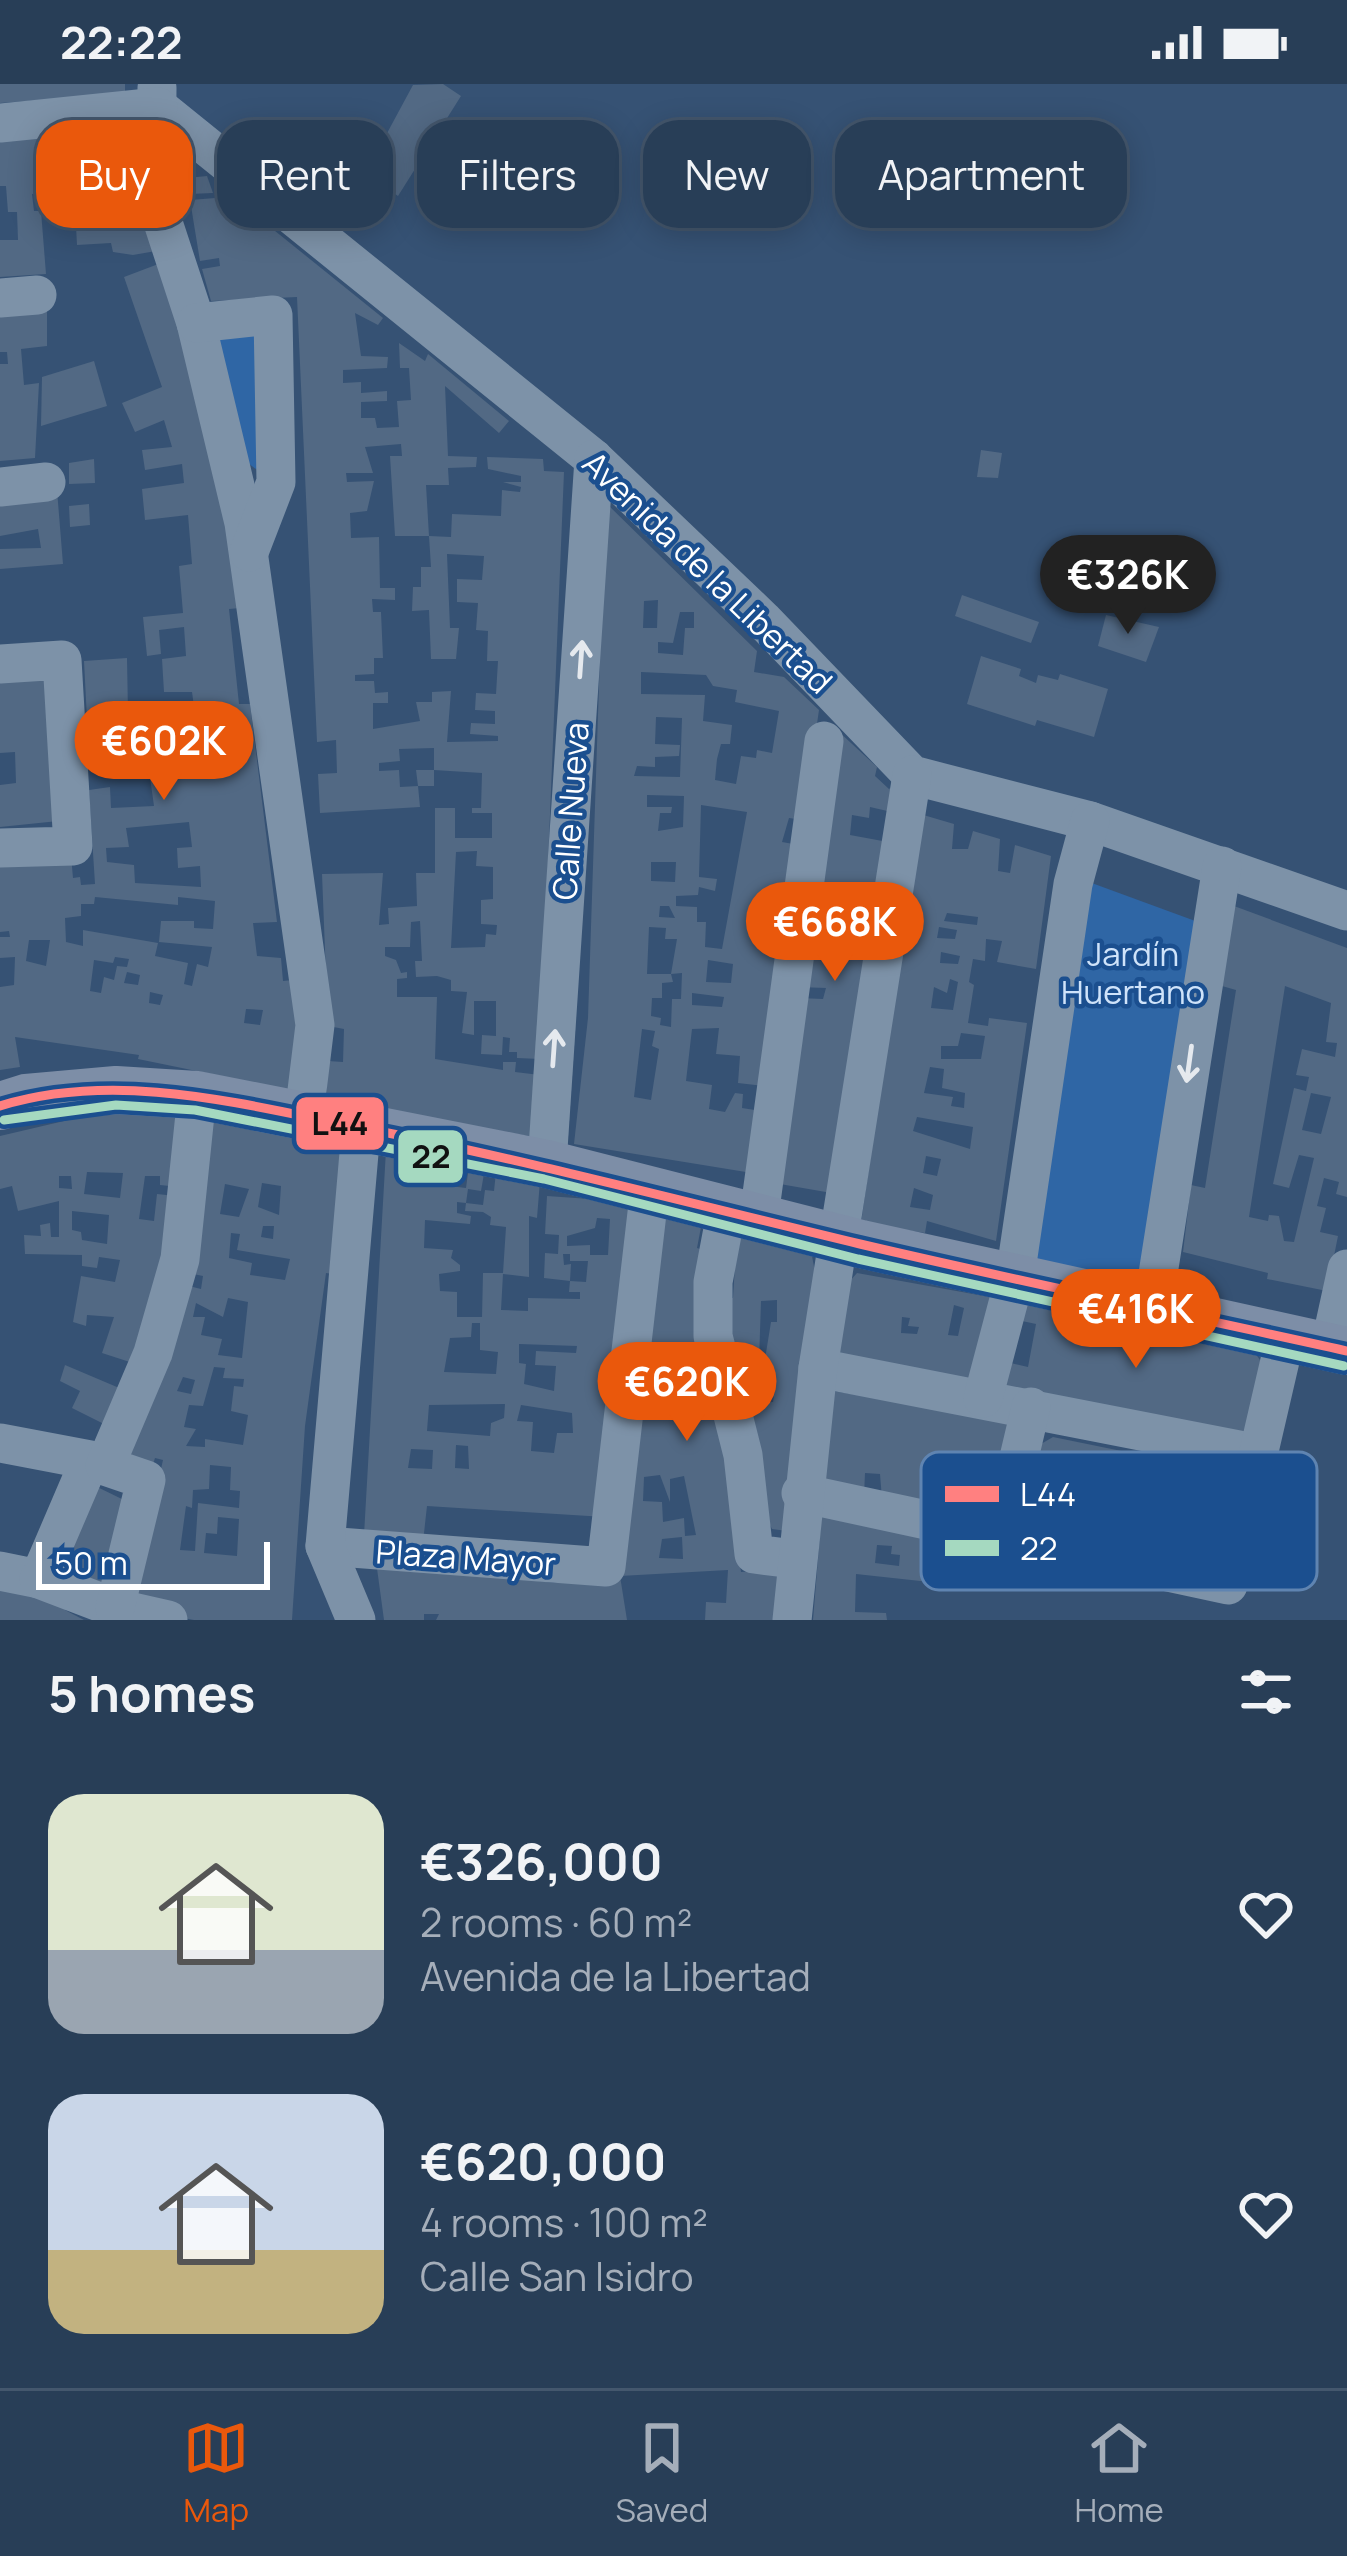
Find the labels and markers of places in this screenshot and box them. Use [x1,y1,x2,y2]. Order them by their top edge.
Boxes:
pin: €326K [1044,535,1212,637]
pin: €602K [80,701,248,803]
pin: €668K [751,882,919,984]
pin: €416K [1052,1269,1220,1371]
pin: €620K [603,1342,771,1444]

